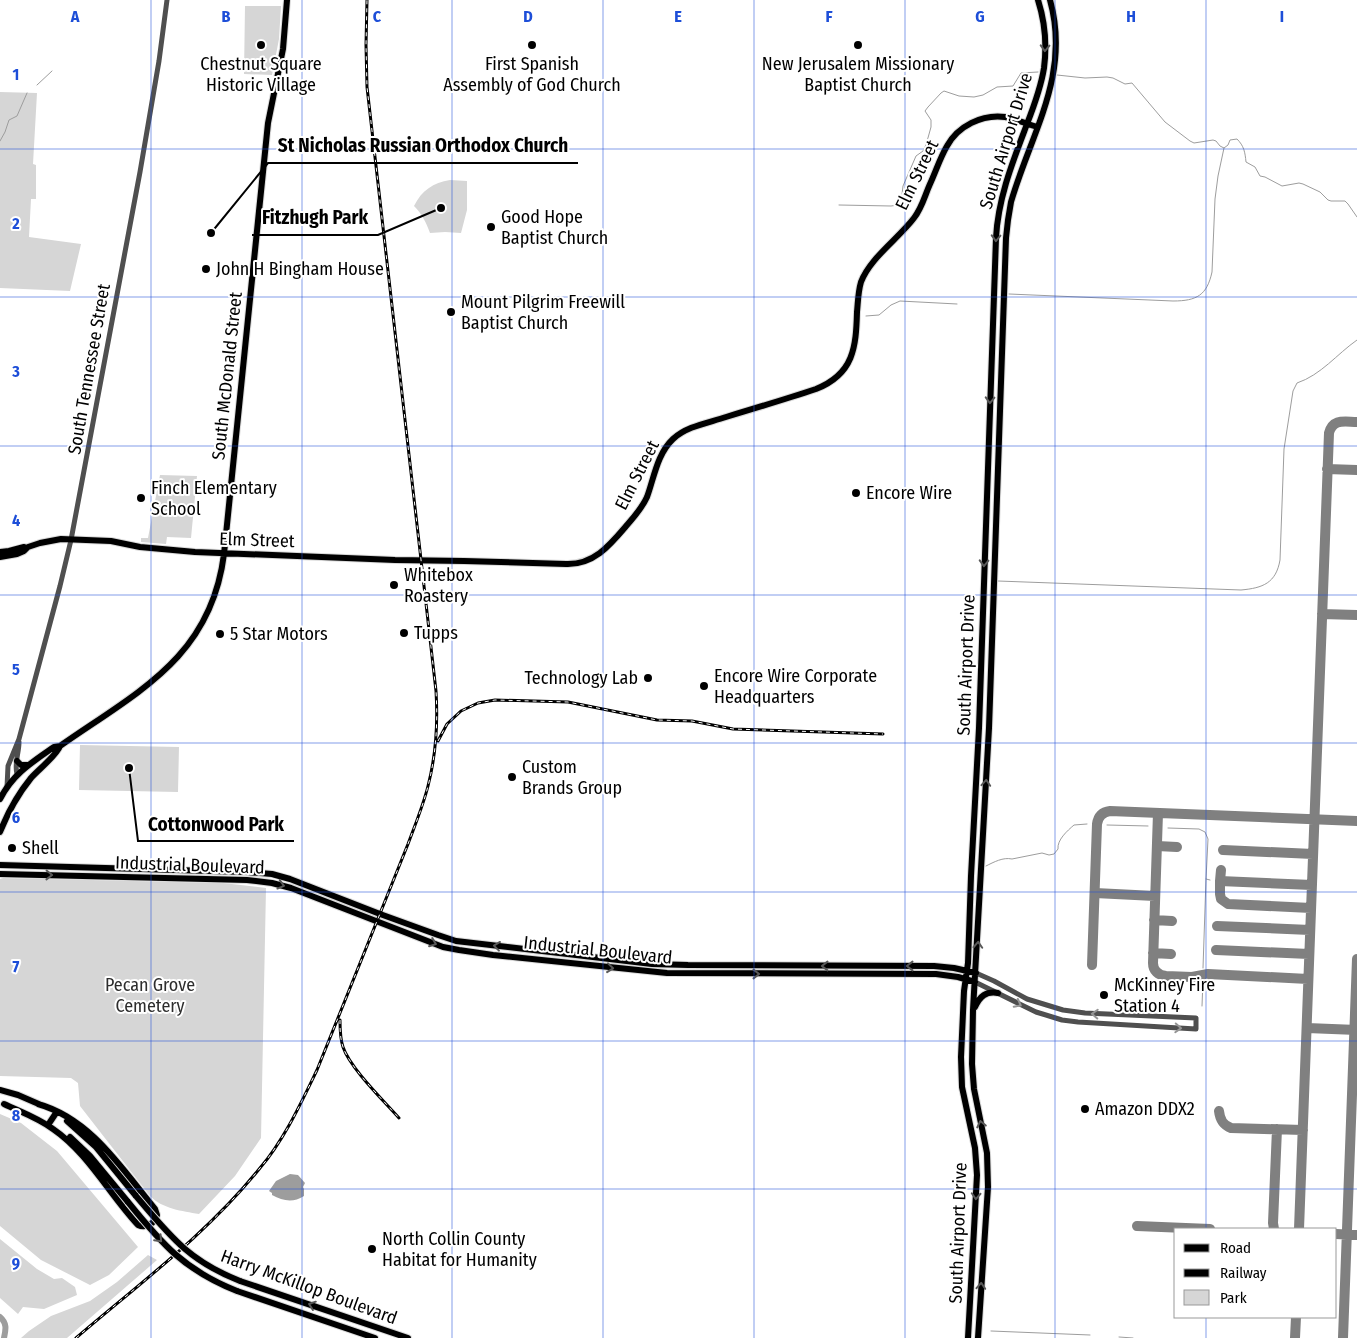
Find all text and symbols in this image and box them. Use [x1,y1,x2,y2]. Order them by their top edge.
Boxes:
text: A [70,7,80,26]
text: B [222,7,231,26]
text: C [373,7,382,26]
text: D [523,7,533,26]
text: E [674,7,682,26]
text: F [825,7,833,26]
text: G [975,7,985,26]
text: H [1126,7,1136,26]
text: I [1280,7,1284,26]
marker: Chestnut Square Historic Village [255,39,267,51]
marker: First Spanish Assembly of God Church [526,39,538,51]
marker: New Jerusalem Missionary Baptist Church [852,39,864,51]
one-way arrow [1040,44,1050,52]
place label: Chestnut Square Historic Village [200,53,322,96]
place label: First Spanish Assembly of God Church [443,53,621,96]
place label: New Jerusalem Missionary Baptist Church [762,53,954,96]
text: 1 [13,65,19,84]
street label: South Airport Drive [975,70,1037,212]
callout: St Nicholas Russian Orthodox Church [268,129,578,163]
text: St Nicholas Russian Orthodox Church [278,134,568,157]
street label: Elm Street [891,136,943,214]
callout: Fitzhugh Park [252,201,378,235]
text: Fitzhugh Park [262,206,368,229]
place label: Good Hope Baptist Church [501,206,608,249]
text: 2 [11,214,20,233]
marker: Good Hope Baptist Church [485,221,497,233]
one-way arrow [991,234,1002,242]
place label: John H Bingham House [216,258,384,280]
marker: John H Bingham House [200,263,212,275]
street label: South Tennessee Street [63,282,115,456]
street label: South McDonald Street [207,291,247,461]
place label: Mount Pilgrim Freewill Baptist Church [461,291,625,334]
marker: Mount Pilgrim Freewill Baptist Church [445,306,457,318]
text: 3 [11,362,20,381]
one-way arrow [985,397,996,405]
street label: Elm Street [610,436,664,514]
place label: Finch Elementary School [151,477,277,520]
place label: Encore Wire [866,482,952,504]
marker: Encore Wire [850,487,862,499]
marker: Finch Elementary School [135,492,147,504]
text: 4 [12,511,20,530]
street label: Elm Street [219,528,295,552]
one-way arrow [979,560,989,567]
place label: Whitebox Roastery [404,564,473,607]
marker: Whitebox Roastery [388,579,400,591]
street label: South Airport Drive [953,594,979,736]
place label: Tupps [414,622,458,644]
place label: 5 Star Motors [230,623,328,645]
marker: Tupps [398,627,410,639]
marker: 5 Star Motors [214,628,226,640]
text: 5 [12,660,20,679]
place label: Encore Wire Corporate Headquarters [714,665,877,708]
place label: Technology Lab [525,667,638,689]
marker: Technology Lab [642,672,654,684]
marker: Encore Wire Corporate Headquarters [698,680,710,692]
place label: Custom Brands Group [522,756,622,799]
marker: Custom Brands Group [506,771,518,783]
one-way arrow [980,779,991,787]
callout: Cottonwood Park [138,807,294,841]
text: 6 [12,808,20,827]
text: Cottonwood Park [148,813,284,836]
place label: Shell [22,837,59,859]
marker: Shell [6,842,18,854]
street label: Industrial Boulevard [115,851,265,879]
one-way arrow [45,870,53,880]
one-way arrow [276,879,285,890]
street label: Industrial Boulevard [523,931,673,969]
one-way arrow [428,937,436,947]
one-way arrow [492,941,500,952]
one-way arrow [972,941,983,949]
text: 7 [13,957,20,976]
one-way arrow [821,961,829,971]
one-way arrow [906,961,914,971]
one-way arrow [607,962,615,973]
one-way arrow [752,969,760,979]
park label: Pecan Grove Cemetery [105,974,195,1017]
place label: McKinney Fire Station 4 [1114,974,1215,1017]
marker: McKinney Fire Station 4 [1098,989,1110,1001]
one-way arrow [1013,998,1022,1008]
one-way arrow [1091,1008,1099,1019]
one-way arrow [1174,1022,1182,1033]
place label: Amazon DDX2 [1095,1098,1195,1120]
marker: Amazon DDX2 [1079,1103,1091,1115]
text: 8 [12,1106,21,1125]
one-way arrow [976,1120,986,1129]
street label: South Airport Drive [945,1162,971,1304]
one-way arrow [971,1192,981,1200]
place label: North Collin County Habitat for Humanity [382,1228,537,1271]
legend [1174,1228,1337,1318]
one-way arrow [153,1233,162,1242]
text: Road [1220,1239,1251,1257]
marker: North Collin County Habitat for Humanity [366,1243,378,1255]
street label: Harry McKillop Boulevard [218,1245,400,1329]
text: 9 [12,1254,20,1273]
text: Railway [1220,1264,1267,1282]
one-way arrow [976,1282,987,1290]
text: Park [1220,1289,1247,1307]
one-way arrow [308,1301,317,1311]

